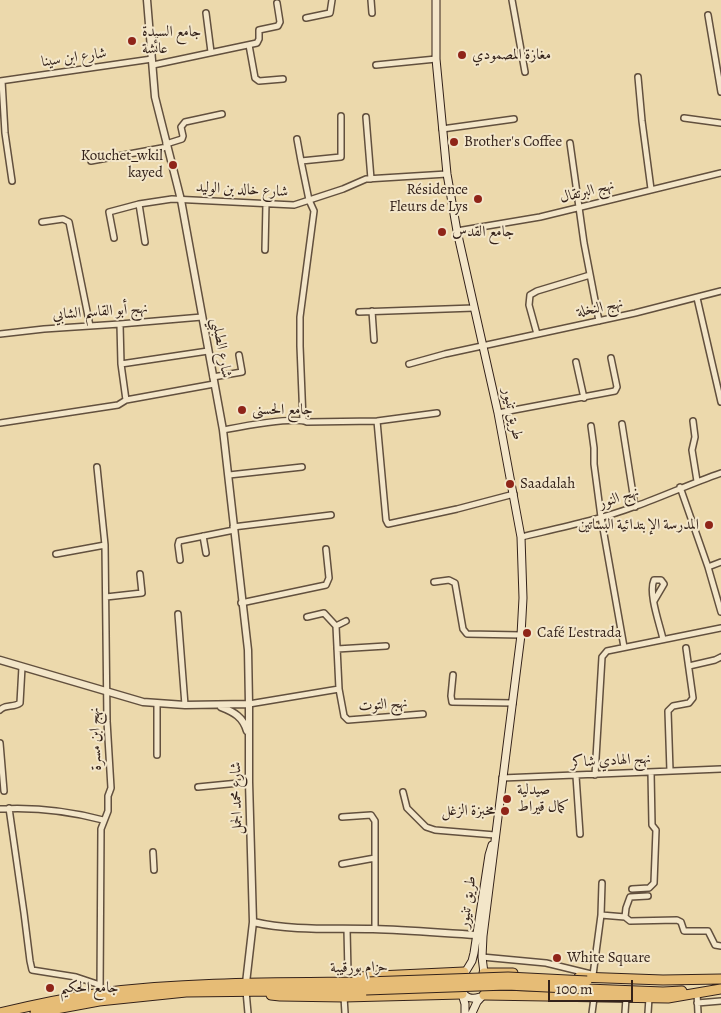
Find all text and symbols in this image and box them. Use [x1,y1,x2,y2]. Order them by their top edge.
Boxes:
place label: جامع السيدة عائشة [142,23,201,58]
marker: جامع السيدة عائشة [126,35,138,47]
street label: شارع ابن سينا [40,45,108,71]
place label: مغازة المصمودي [472,46,551,64]
marker: مغازة المصمودي [456,49,468,61]
place label: Brother's Coffee [464,133,562,151]
marker: Brother's Coffee [448,136,460,148]
place label: Kouchet_wkil kayed [81,147,163,182]
marker: Kouchet_wkil kayed [167,159,179,171]
street label: نهج البرتقال [558,177,616,207]
street label: شارع خالد بن الوليد [195,179,289,201]
place label: Résidence Fleurs de Lys [389,181,468,216]
marker: Résidence Fleurs de Lys [472,193,484,205]
place label: جامع القدس [452,223,514,241]
marker: جامع القدس [436,226,448,238]
street label: نهج النخلة [575,294,625,322]
street label: نهج أبو القاسم الشابي [52,300,148,324]
street label: شارع الطبلبي [207,317,235,379]
street label: طريق تنيور [498,386,526,442]
place label: جامع الحسنى [252,401,313,419]
marker: جامع الحسنى [236,404,248,416]
place label: Saadalah [520,475,575,493]
marker: Saadalah [504,478,516,490]
street label: نهج النور [597,483,641,513]
place label: المدرسة الإبتدائية البساتين [578,516,699,534]
marker: المدرسة الإبتدائية البساتين [703,519,715,531]
place label: Café L'estrada [537,624,622,642]
marker: Café L'estrada [521,627,533,639]
street label: نهج التوت [358,694,408,716]
street label: نهج ابن مسرة [86,707,106,771]
street label: نهج الهادي شاكر [571,750,651,772]
street label: شارع محمد الجمل [227,762,247,834]
place label: صيدلية كمال قيراط [517,781,569,816]
marker: صيدلية كمال قيراط [501,793,513,805]
place label: مخبزة الزغل [441,802,495,820]
marker: مخبزة الزغل [499,805,511,817]
street label: طريق تنيور [455,875,481,929]
place label: White Square [567,949,651,967]
marker: White Square [551,952,563,964]
street label: حزام بورقيبة [330,958,388,978]
scale bar [551,970,636,1002]
place label: جامع الحكيم [60,979,119,997]
text: 100 m [556,979,593,999]
marker: جامع الحكيم [44,982,56,994]

